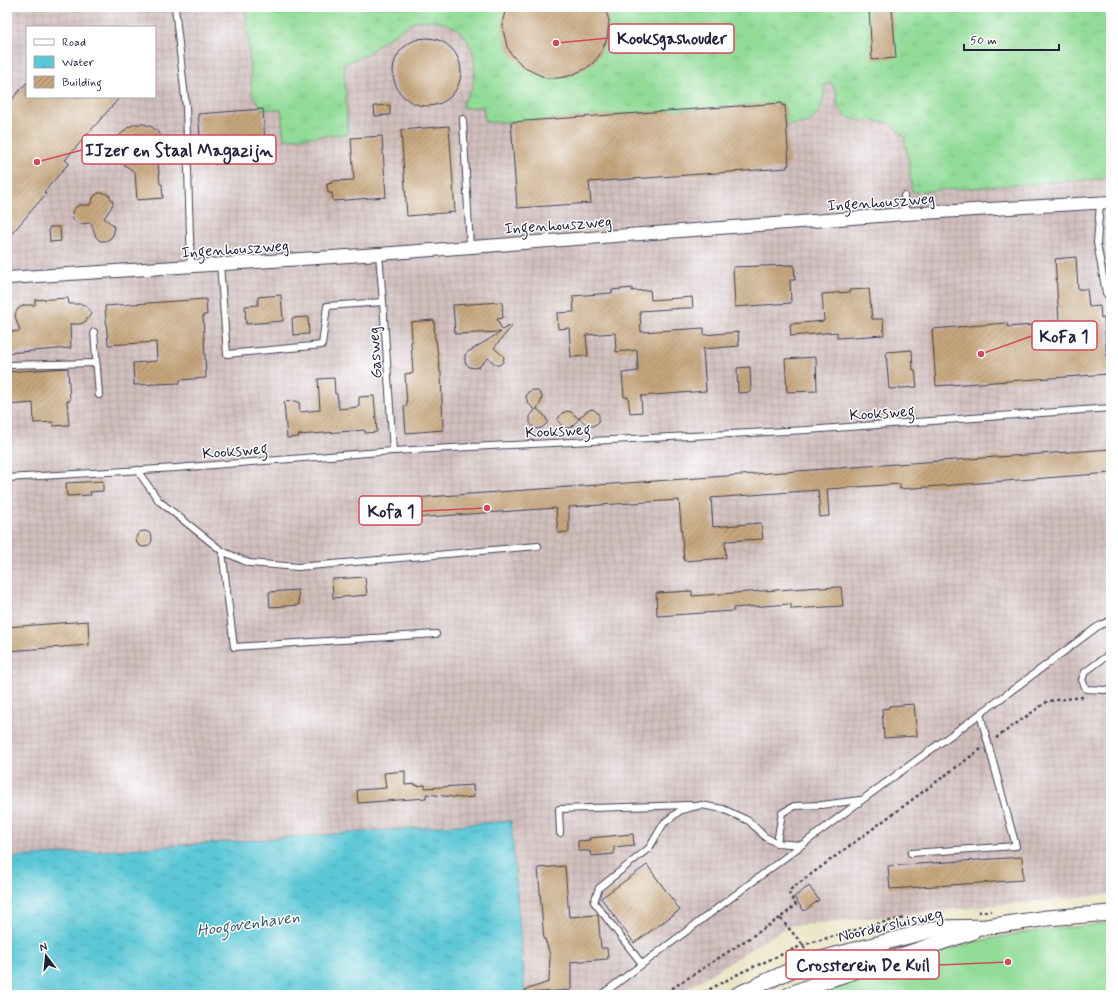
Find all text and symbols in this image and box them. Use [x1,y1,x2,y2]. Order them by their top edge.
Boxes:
callout: Kooksgashouder [609,24,734,53]
legend [26,26,156,98]
scale bar [964,26,1059,52]
text: Kooksgashouder [617,28,728,51]
text: 50 m [970,33,997,49]
text: Road [62,35,86,51]
text: Water [62,55,94,71]
text: Building [62,75,102,92]
callout: IJzer en Staal Magazijn [82,135,276,164]
text: IJzer en Staal Magazijn [85,140,274,165]
street label: Ingenhouszweg [827,188,936,218]
street label: Ingenhouszweg [504,211,613,241]
street label: Ingenhouszweg [181,235,290,265]
callout: KoFa 1 [1032,321,1097,350]
street label: Gasweg [363,326,388,380]
text: KoFa 1 [1039,326,1089,348]
street label: Kooksweg [849,401,916,427]
street label: Kooksweg [525,419,591,445]
street label: Kooksweg [202,438,269,466]
callout: Kofa 1 [359,496,422,525]
text: Kofa 1 [367,501,415,523]
street label: Noordersluisweg [836,903,945,949]
water label: Hoogovenhaven [195,906,301,944]
north arrow [26,936,66,976]
text: N [38,940,49,955]
callout: Crossterein De Kuil [786,950,939,979]
text: Crossterein De Kuil [796,955,930,977]

